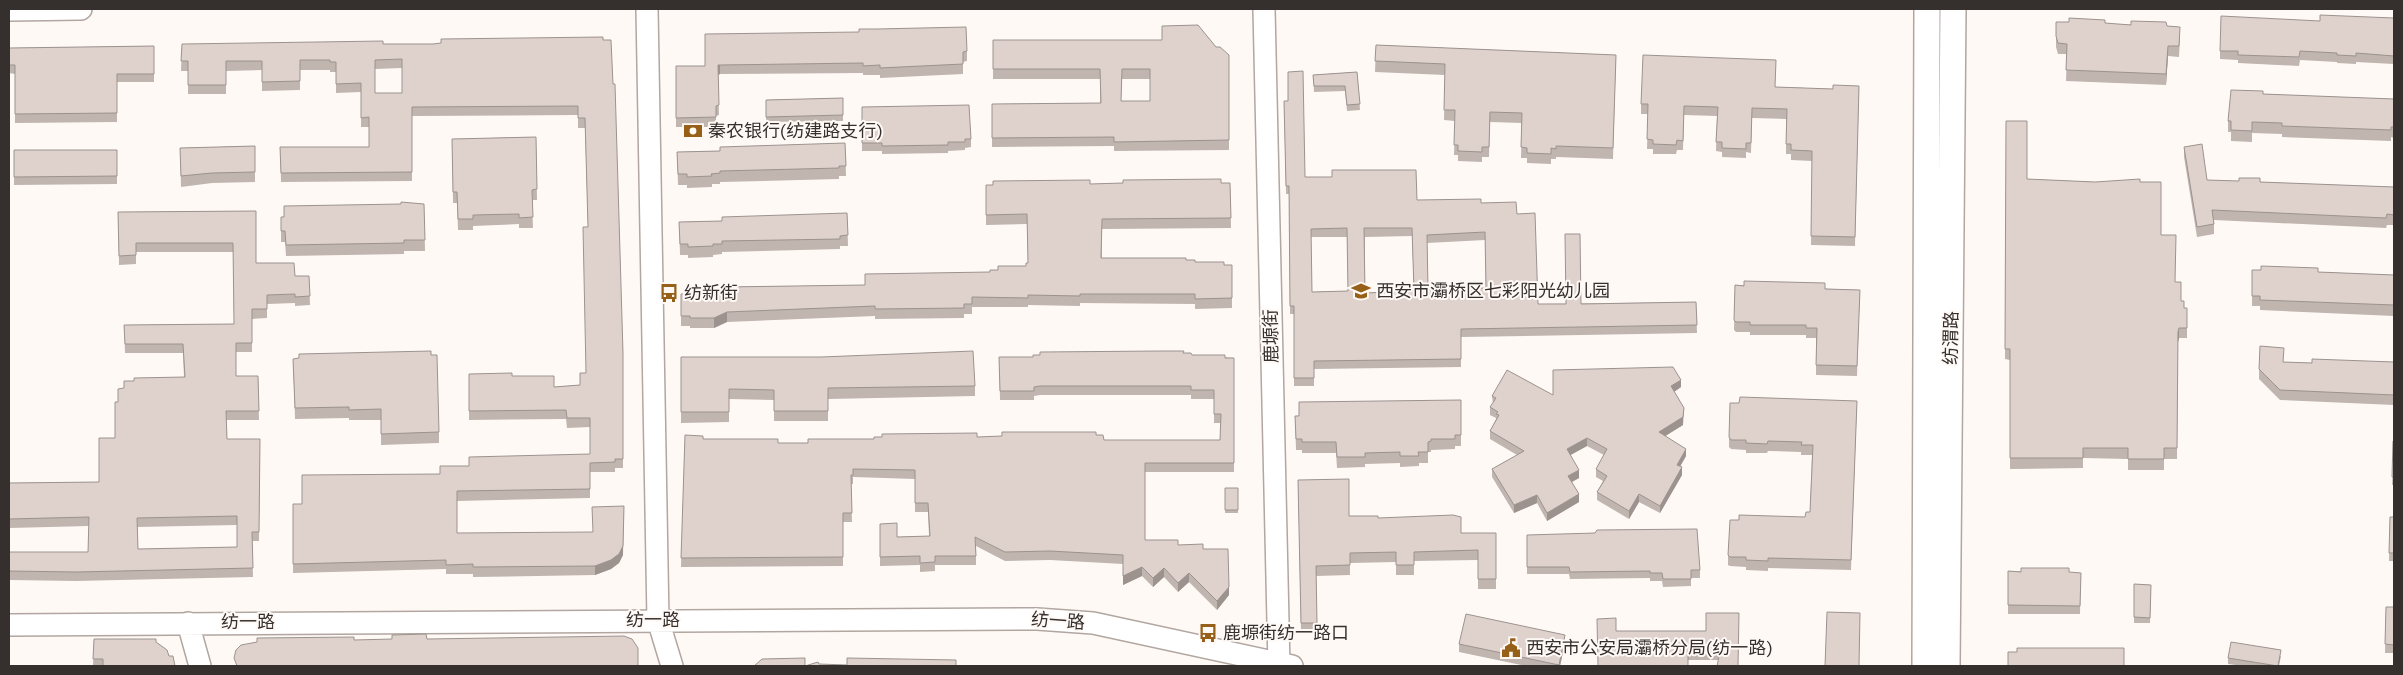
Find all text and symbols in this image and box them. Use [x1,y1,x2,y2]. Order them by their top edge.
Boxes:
bank icon: 秦农银行(纺建路支行) [682,120,704,142]
place label: 秦农银行(纺建路支行) [708,120,883,141]
school or university icon: 西安市灞桥区七彩阳光幼儿园 [1350,280,1372,302]
place label: 西安市灞桥区七彩阳光幼儿园 [1376,280,1610,301]
bus stop icon: 纺新街 [658,282,680,304]
place label: 纺新街 [684,282,738,303]
street label: 鹿塬街 [1260,309,1281,363]
street label: 纺渭路 [1940,311,1961,365]
street label: 纺一路 [1030,608,1086,633]
street label: 纺一路 [626,609,680,630]
street label: 纺一路 [221,611,275,632]
bus stop icon: 鹿塬街纺一路口 [1197,622,1219,644]
place label: 鹿塬街纺一路口 [1223,622,1349,643]
public building icon: 西安市公安局灞桥分局(纺一路) [1500,637,1522,659]
place label: 西安市公安局灞桥分局(纺一路) [1526,637,1773,658]

